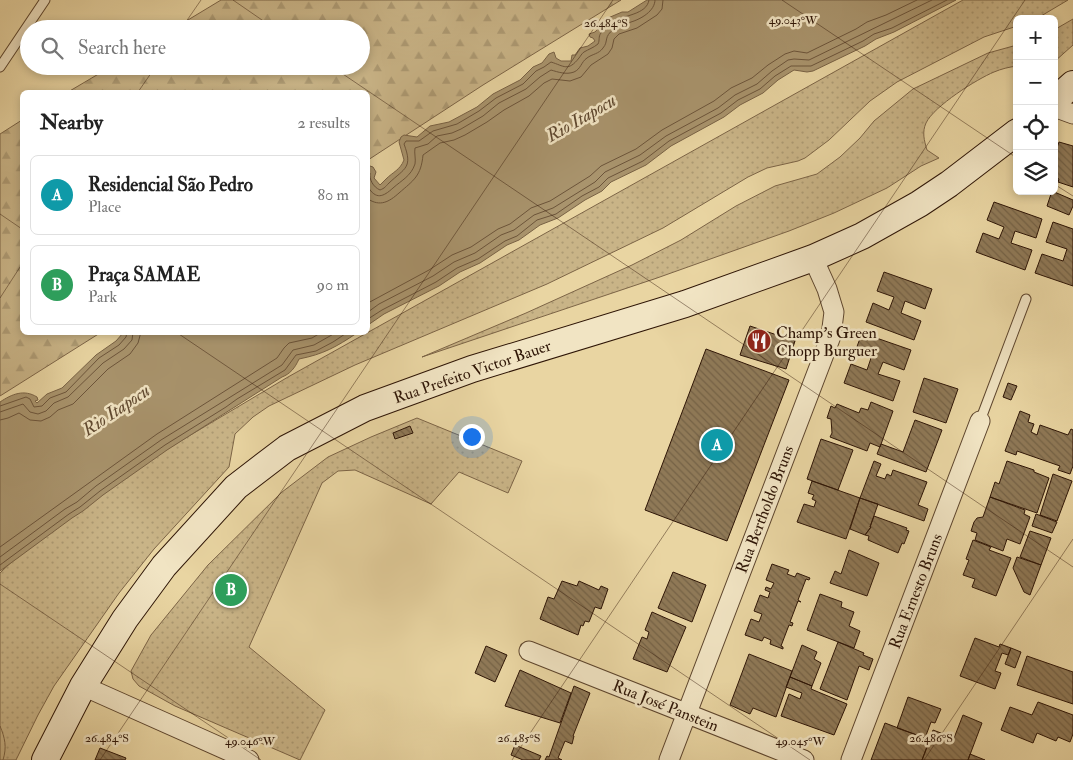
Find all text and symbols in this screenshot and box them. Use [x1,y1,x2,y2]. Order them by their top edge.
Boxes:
text: 49.043°W [769,13,818,28]
map controls [1013,15,1058,195]
button: + [1013,15,1058,60]
text: 26.484°S [584,16,628,31]
search box [20,20,370,75]
icon: search [38,34,66,62]
text: Search here [78,36,166,60]
button: − [1013,60,1058,105]
water label: Rio Itapocu [541,89,621,148]
button: locate [1013,105,1058,150]
text: Nearby [40,109,103,136]
text: 2 results [297,113,350,133]
button: layers [1013,150,1058,195]
text: Residencial São Pedro [88,173,253,197]
text: A [52,185,62,205]
text: 80 m [318,185,349,205]
text: Place [88,197,121,217]
text: Praça SAMAE [88,263,200,287]
text: B [52,275,62,295]
text: 90 m [317,275,349,295]
text: Park [88,287,117,307]
place label: Champ's Green Chopp Burguer [776,323,877,362]
restaurant icon: Champ's Green Chopp Burguer [746,328,772,354]
street label: Rua Prefeito Victor Bauer [391,336,554,408]
water label: Rio Itapocu [77,379,155,442]
your location [459,424,485,450]
pin: A [701,426,733,464]
street label: Rua Bertholdo Bruns [731,443,798,576]
street label: Rua Ernesto Bruns [885,531,947,652]
pin: B [215,571,247,609]
street label: Rua José Panstein [609,676,722,737]
text: 26.484°S [85,731,129,746]
text: 26.485°S [498,731,540,746]
text: 26.486°S [909,731,953,746]
text: 49.046°W [225,734,276,749]
text: 49.045°W [775,734,825,749]

